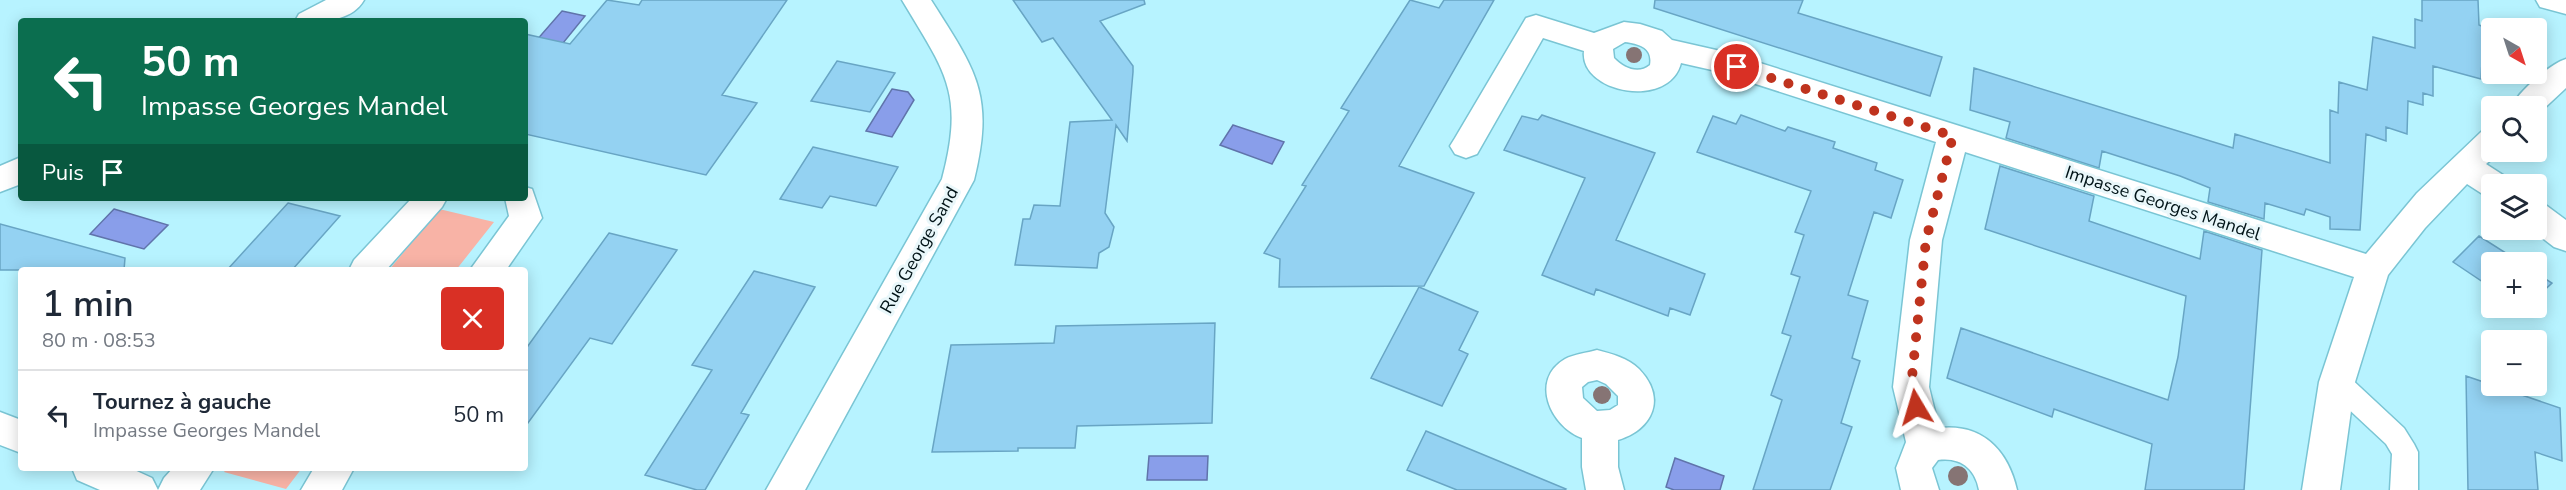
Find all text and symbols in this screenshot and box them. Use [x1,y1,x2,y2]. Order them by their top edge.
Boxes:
north arrow [2481,18,2547,84]
map controls [2481,18,2547,396]
text: 50 m [141,34,240,91]
pin [1711,41,1762,92]
icon: left [42,42,120,120]
icon: arrive [1720,50,1753,83]
text: Impasse Georges Mandel [141,88,448,125]
button: search [2481,96,2547,162]
icon: arrive [96,156,129,189]
text: Puis [42,158,84,188]
street label: Impasse Georges Mandel [2062,160,2265,246]
button: layers [2481,174,2547,240]
street label: Rue George Sand [874,182,964,318]
button: + [2481,252,2547,318]
text: 1 min [42,280,134,329]
button: close [441,287,504,350]
text: 80 m · 08:53 [42,327,156,354]
button: − [2481,330,2547,396]
position arrow [1884,375,1948,439]
text: Tournez à gauche [93,387,271,417]
icon: left [42,399,75,432]
text: 50 m [453,400,504,430]
text: Impasse Georges Mandel [93,417,320,444]

